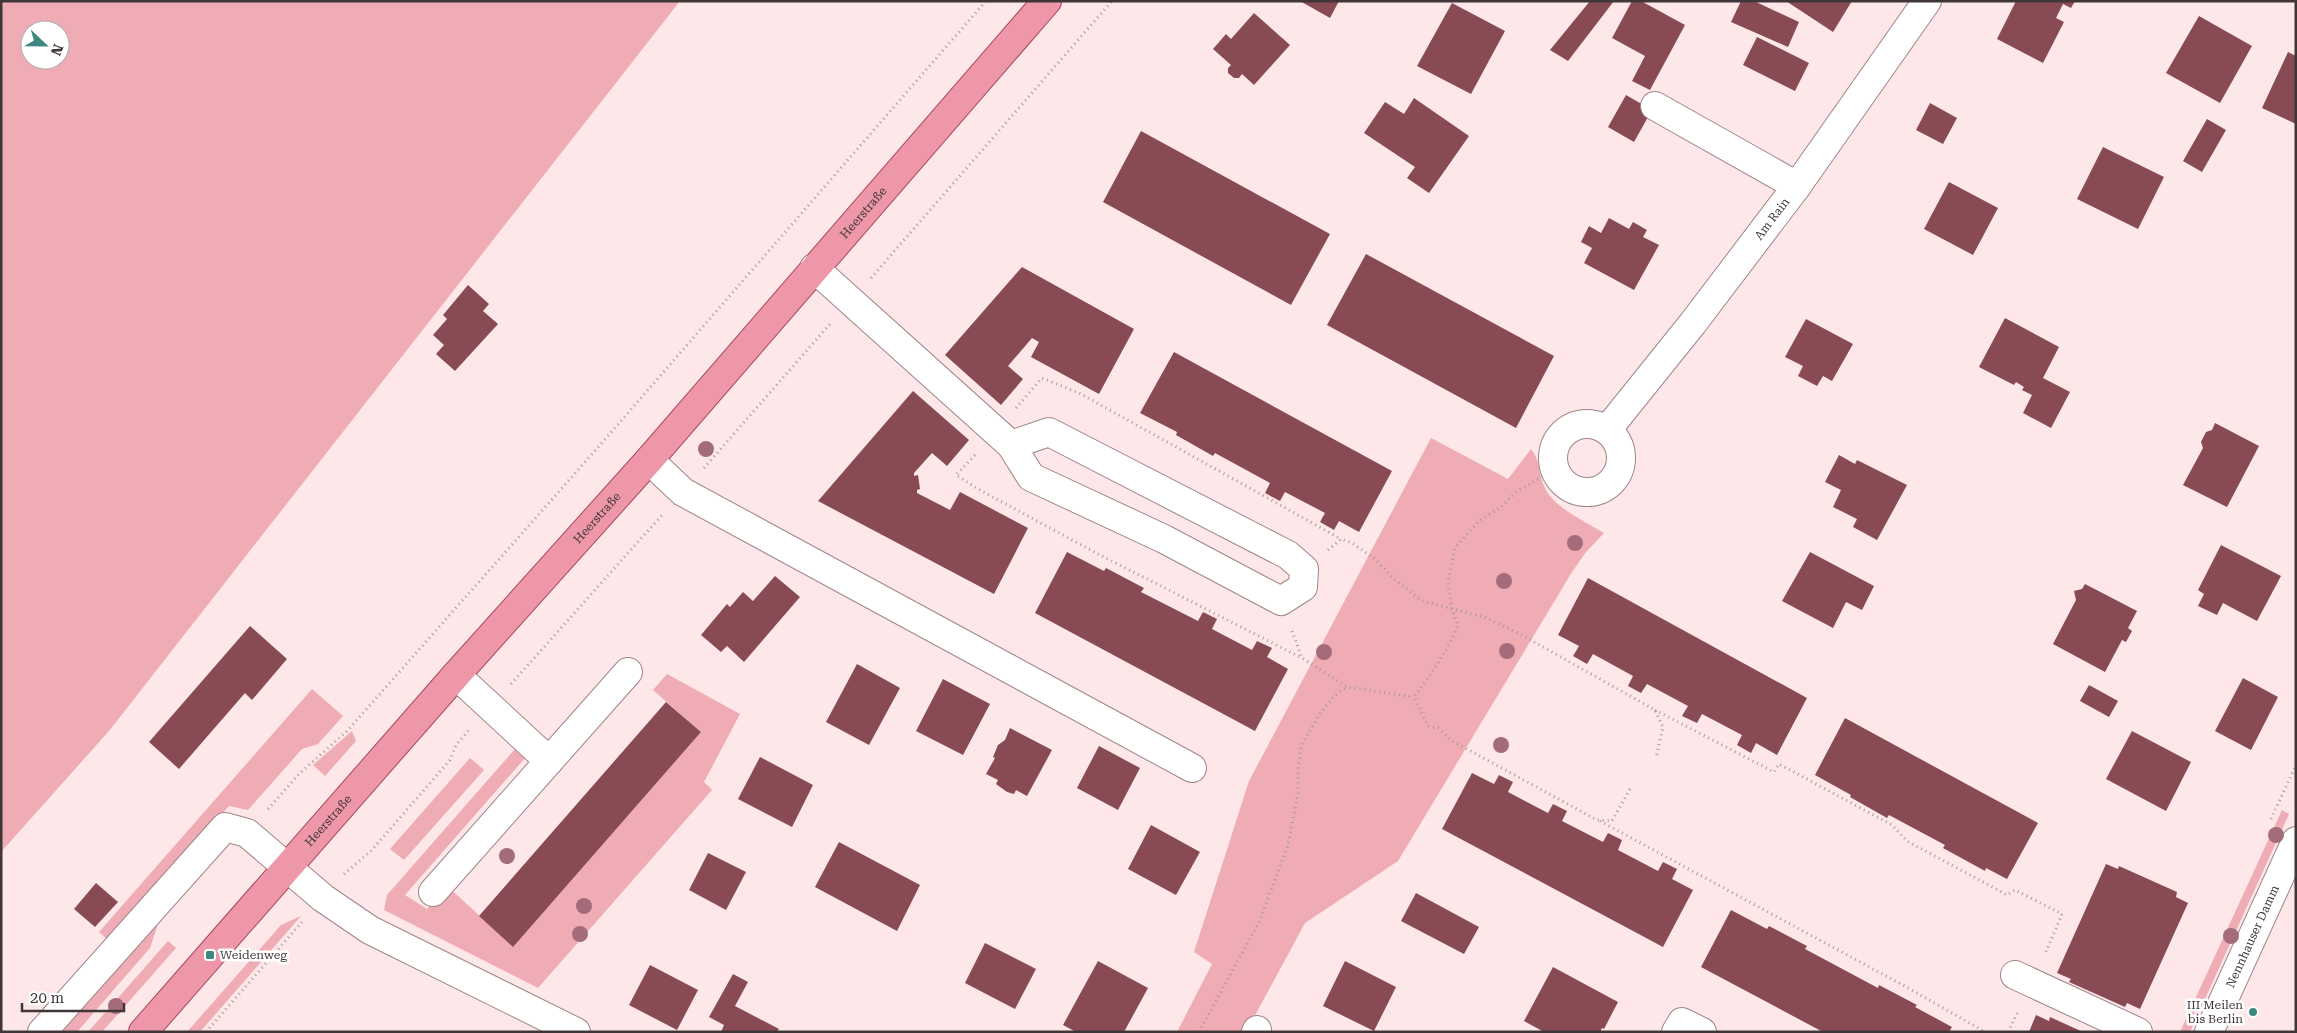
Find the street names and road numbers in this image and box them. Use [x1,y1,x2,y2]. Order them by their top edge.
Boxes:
street label: Heerstraße [837,184,890,241]
street label: Am Rain [1752,195,1792,243]
street label: Heerstraße [571,489,624,546]
street label: Heerstraße [302,792,355,849]
street label: Nennhauser Damm [2223,883,2282,990]

